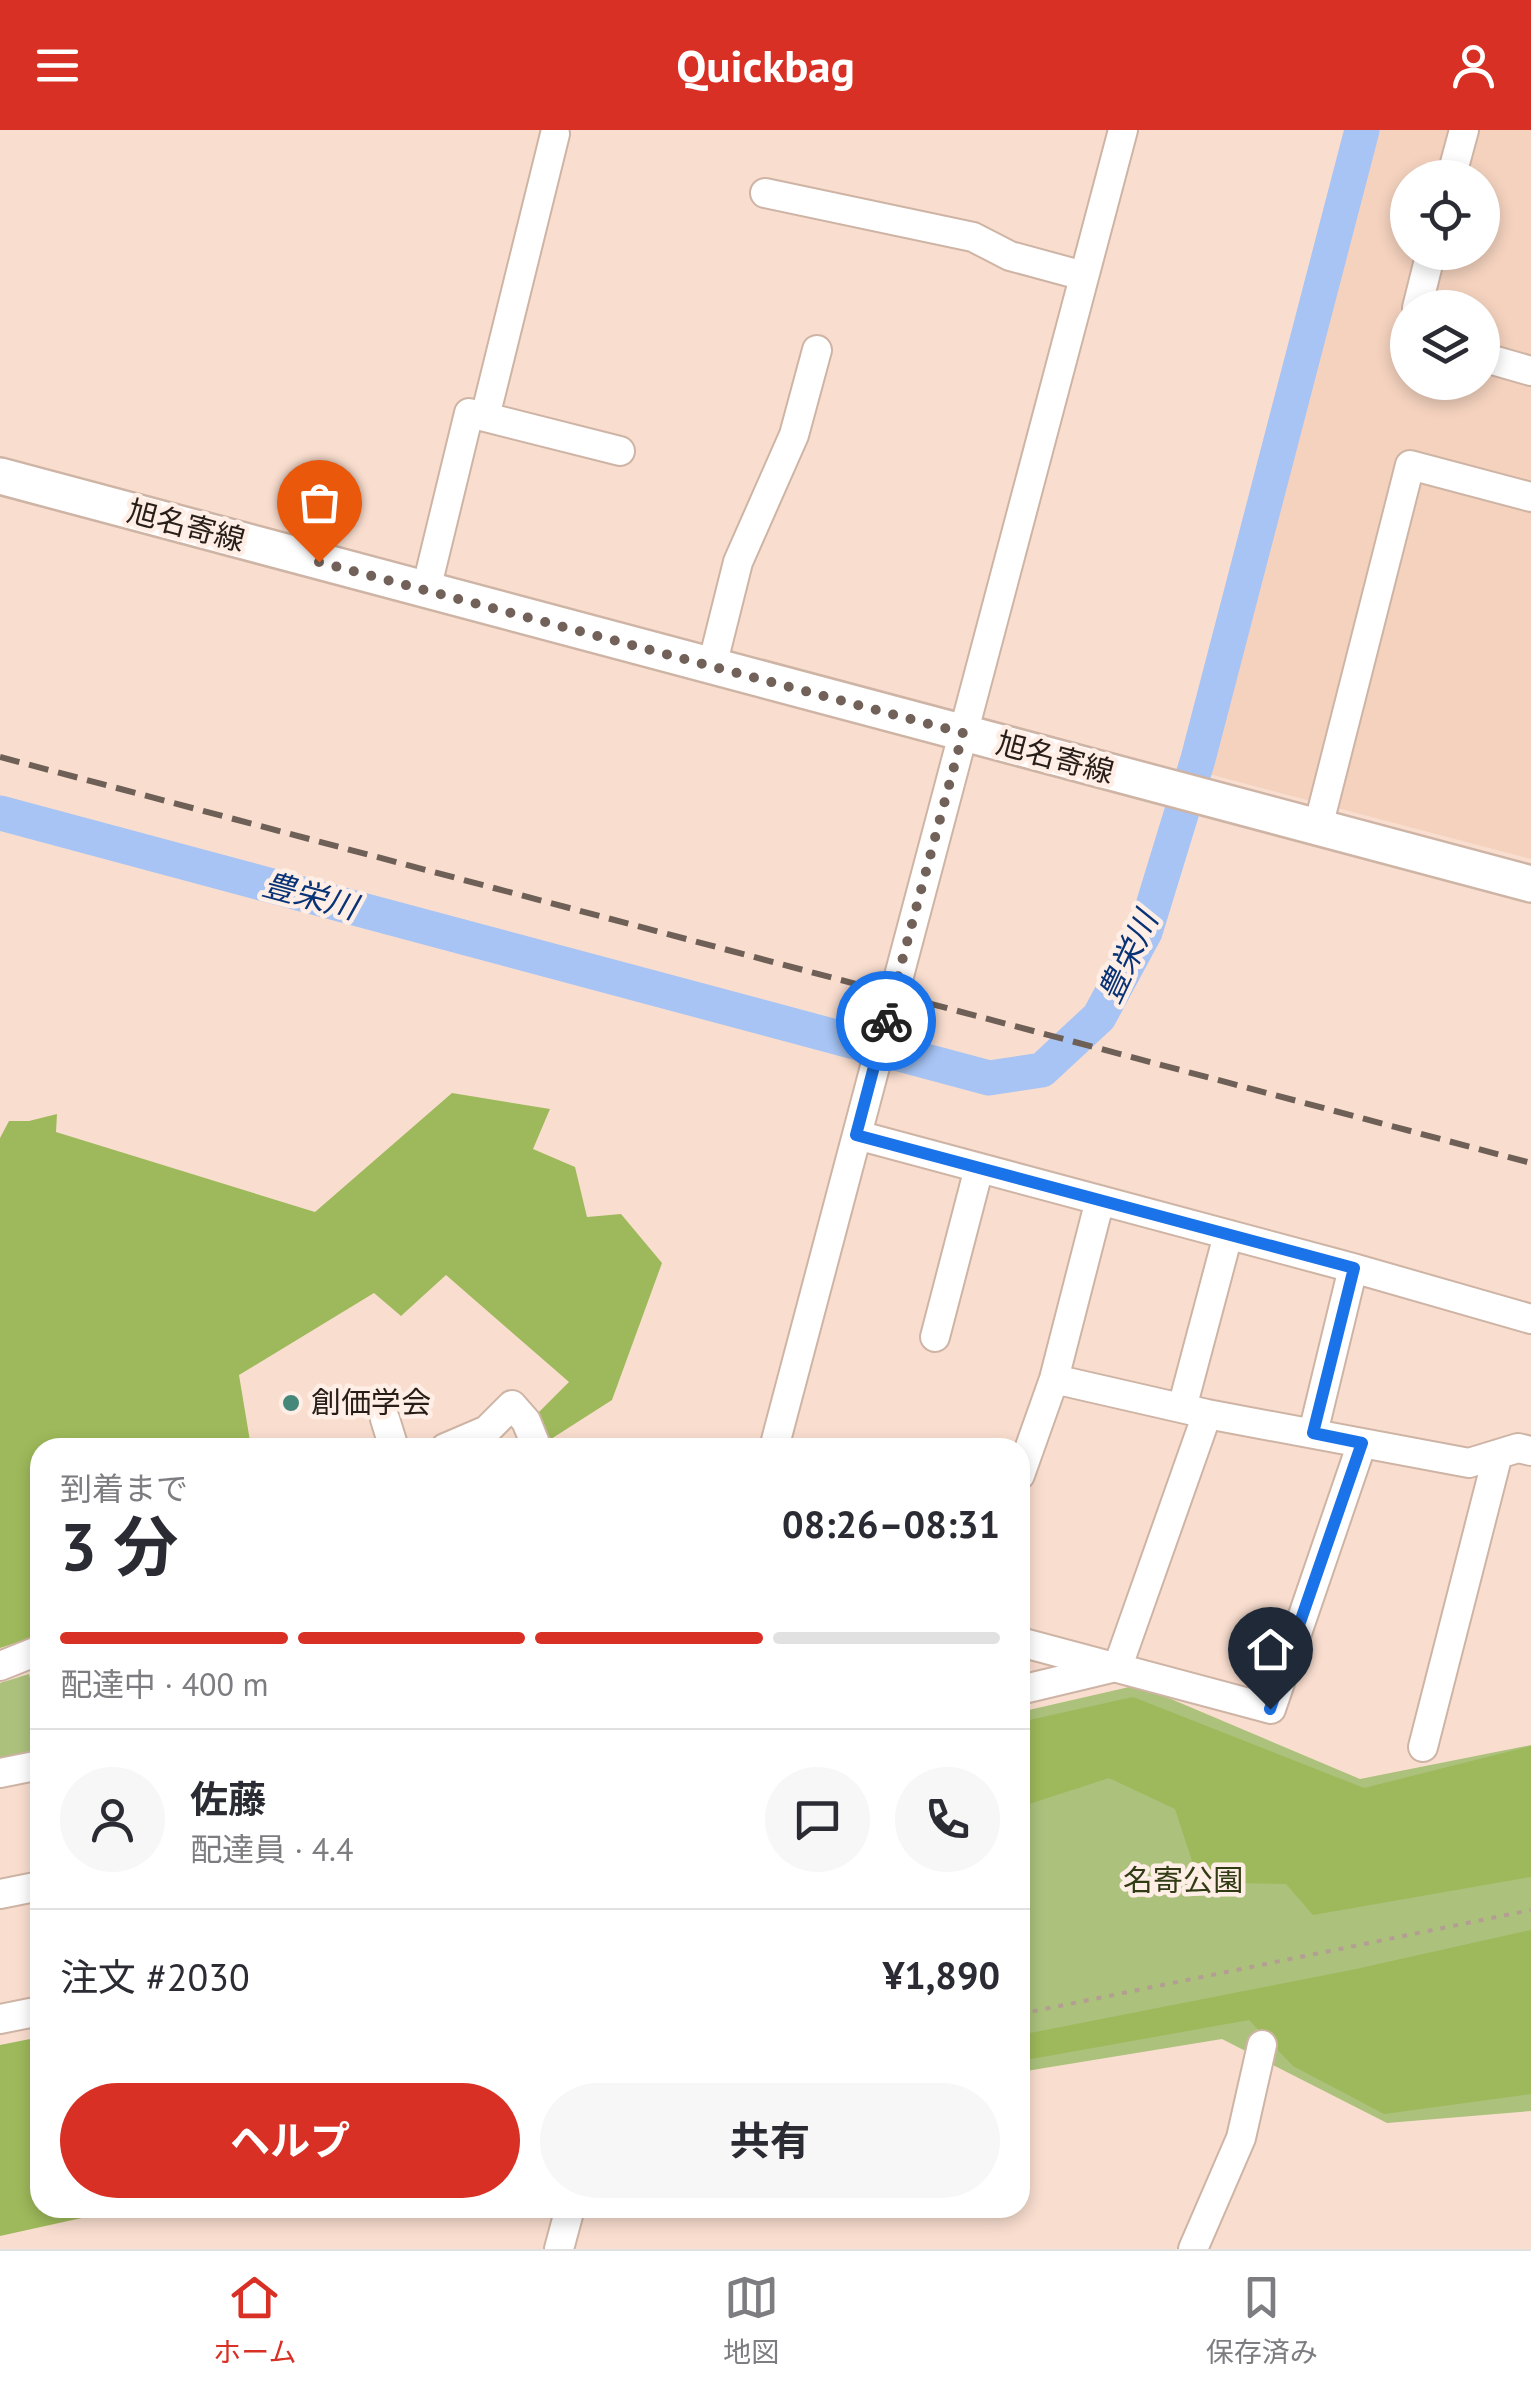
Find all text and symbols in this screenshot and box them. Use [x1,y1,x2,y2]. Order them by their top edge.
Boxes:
text: Quickbag [676,36,855,94]
icon: menu [30,38,85,93]
icon: person [1446,38,1501,93]
map controls [1390,160,1500,400]
button: locate [1390,160,1500,270]
button: layers [1390,290,1500,400]
pin [277,460,362,563]
icon: bag [292,475,347,530]
street label: 旭名寄線 [123,490,249,559]
street label: 旭名寄線 [992,722,1118,791]
water label: 豊栄川 [258,862,365,929]
water label: 豊栄川 [1088,901,1168,1009]
courier [836,971,936,1071]
icon: bike [859,994,914,1049]
place label: 創価学会 [311,1382,431,1421]
marker: 創価学会 [280,1392,302,1414]
text: 到着まで [60,1467,188,1509]
text: 08:26–08:31 [782,1499,1000,1548]
text: 3 分 [60,1504,178,1588]
pin [1228,1607,1313,1710]
icon: home [1243,1622,1298,1677]
text: 配達中 · 400 m [60,1663,268,1705]
button: person [60,1767,165,1872]
button: chat [765,1767,870,1872]
button: phone [895,1767,1000,1872]
text: 佐藤 [190,1774,266,1823]
text: 配達員 · 4.4 [190,1828,353,1870]
park label: 名寄公園 [1123,1860,1243,1899]
text: ¥1,890 [883,1950,1000,1999]
text: 注文 #2030 [60,1952,250,2001]
button: ヘルプ [60,2083,520,2198]
button: 共有 [540,2083,1000,2198]
tab: ホーム [213,2270,296,2370]
tab: 地図 [723,2270,779,2370]
tab: 保存済み [1206,2270,1318,2370]

